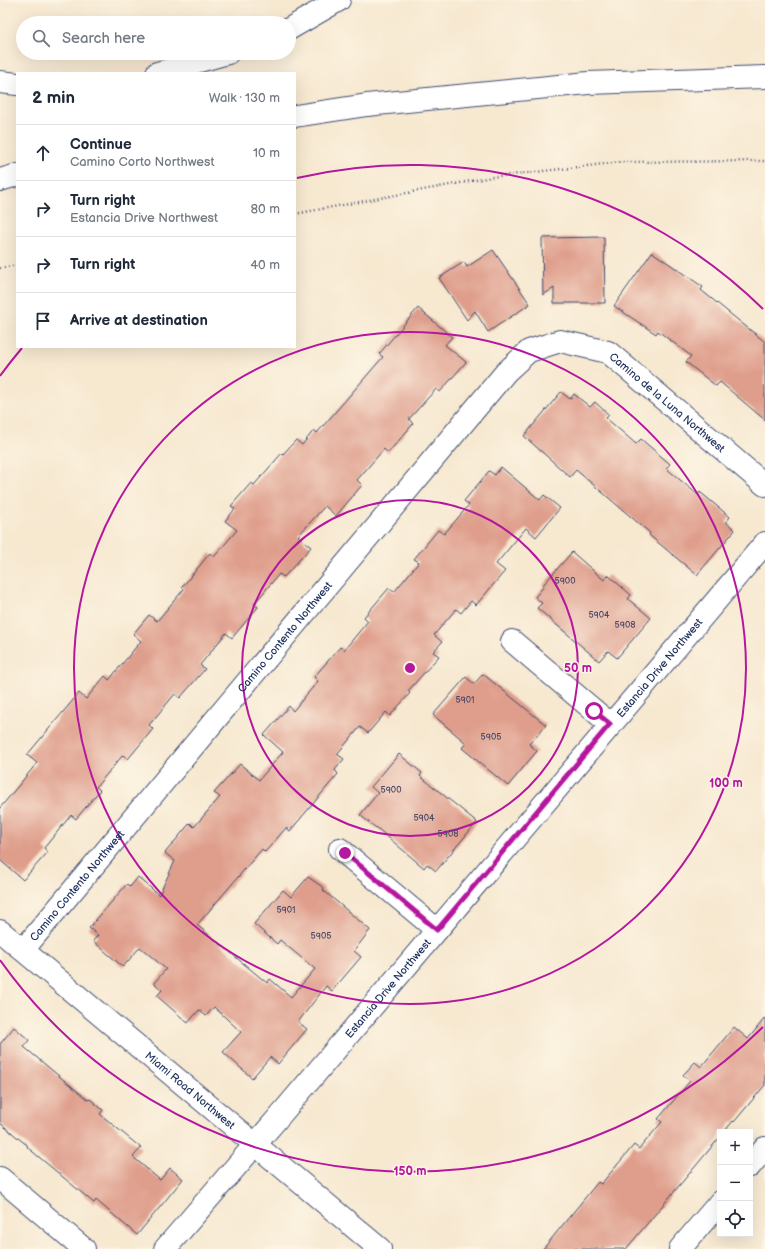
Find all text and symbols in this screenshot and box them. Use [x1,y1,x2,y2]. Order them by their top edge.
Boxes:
search box [16,16,296,60]
icon: search [30,27,52,49]
text: Search here [62,29,145,48]
text: 2 min [32,88,75,108]
text: Walk · 130 m [209,90,280,106]
text: Continue [70,135,132,154]
icon: ahead [32,142,54,164]
text: 10 m [253,145,280,161]
text: Camino Corto Northwest [70,154,214,170]
text: Turn right [70,191,135,210]
icon: right [32,198,54,220]
text: 80 m [251,201,280,217]
text: Estancia Drive Northwest [70,210,218,226]
icon: right [32,254,54,276]
text: Turn right [70,255,135,274]
text: 40 m [250,257,280,273]
icon: arrive [32,310,54,332]
text: Arrive at destination [70,311,208,330]
street label: Camino de la Luna Northwest [607,350,728,455]
house number: 5900 [555,576,575,587]
street label: Camino Contento Northwest [235,578,335,695]
house number: 5904 [588,610,610,621]
street label: Estancia Drive Northwest [614,615,705,720]
house number: 5908 [615,620,635,631]
centre of rings [403,661,417,675]
text: 50 m [564,661,592,676]
house number: 5901 [455,695,475,706]
route start [585,702,603,720]
house number: 5905 [481,732,501,743]
text: 100 m [709,776,743,791]
house number: 5900 [381,785,401,796]
house number: 5904 [413,813,435,824]
street label: Camino Contento Northwest [27,827,127,944]
house number: 5908 [438,829,458,840]
route end [336,844,354,862]
house number: 5901 [276,905,296,916]
house number: 5905 [311,931,331,942]
street label: Estancia Drive Northwest [342,936,434,1040]
street label: Miami Road Northwest [143,1049,238,1132]
map controls [717,1129,753,1237]
button: + [717,1129,753,1165]
text: 150 m [394,1164,426,1179]
button: − [717,1165,753,1201]
button: locate [717,1201,753,1237]

